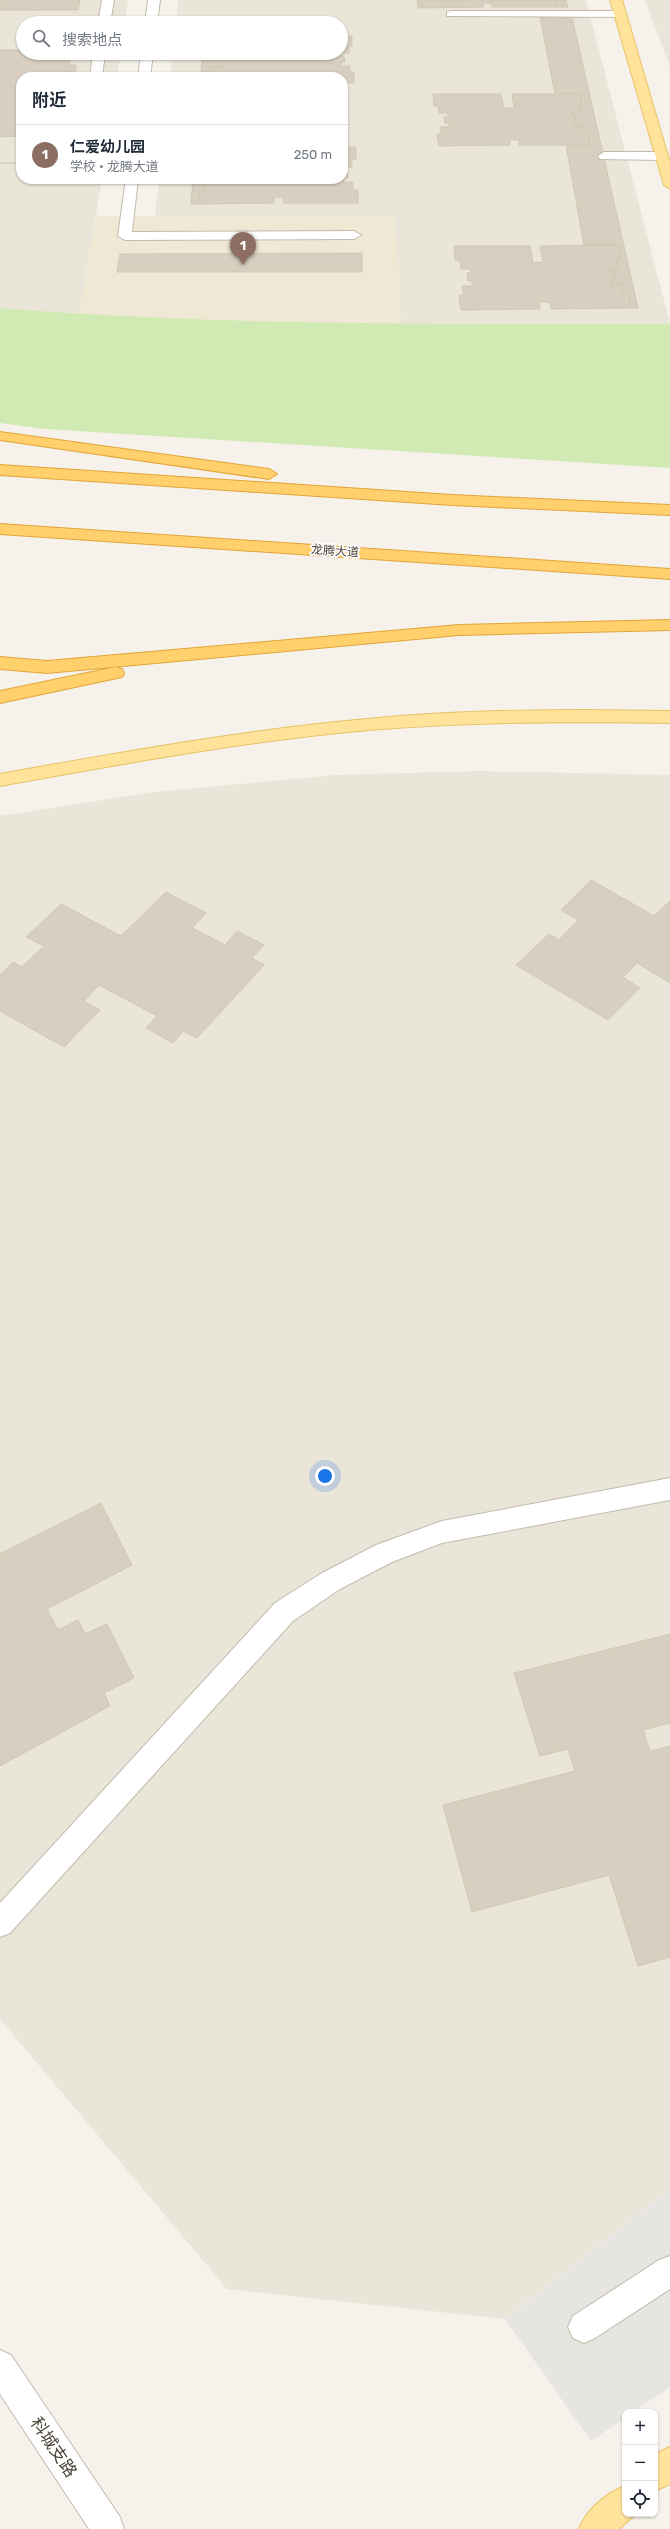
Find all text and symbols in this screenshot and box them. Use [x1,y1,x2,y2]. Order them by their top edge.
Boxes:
search box [16,16,348,60]
icon: search [30,27,52,49]
text: 搜索地点 [62,31,122,49]
text: 附近 [32,90,66,110]
text: 仁爱幼儿园 [70,138,145,156]
text: 1 [42,147,48,162]
text: 250 m [294,147,332,162]
text: 学校 · 龙腾大道 [70,159,159,174]
pin: 1 [230,232,256,265]
street label: 龙腾大道 [311,542,359,560]
your location [315,1466,335,1486]
map controls [622,2409,658,2517]
button: + [622,2409,658,2445]
street label: 科城支路 [27,2413,81,2481]
button: − [622,2445,658,2481]
button: locate [622,2481,658,2517]

